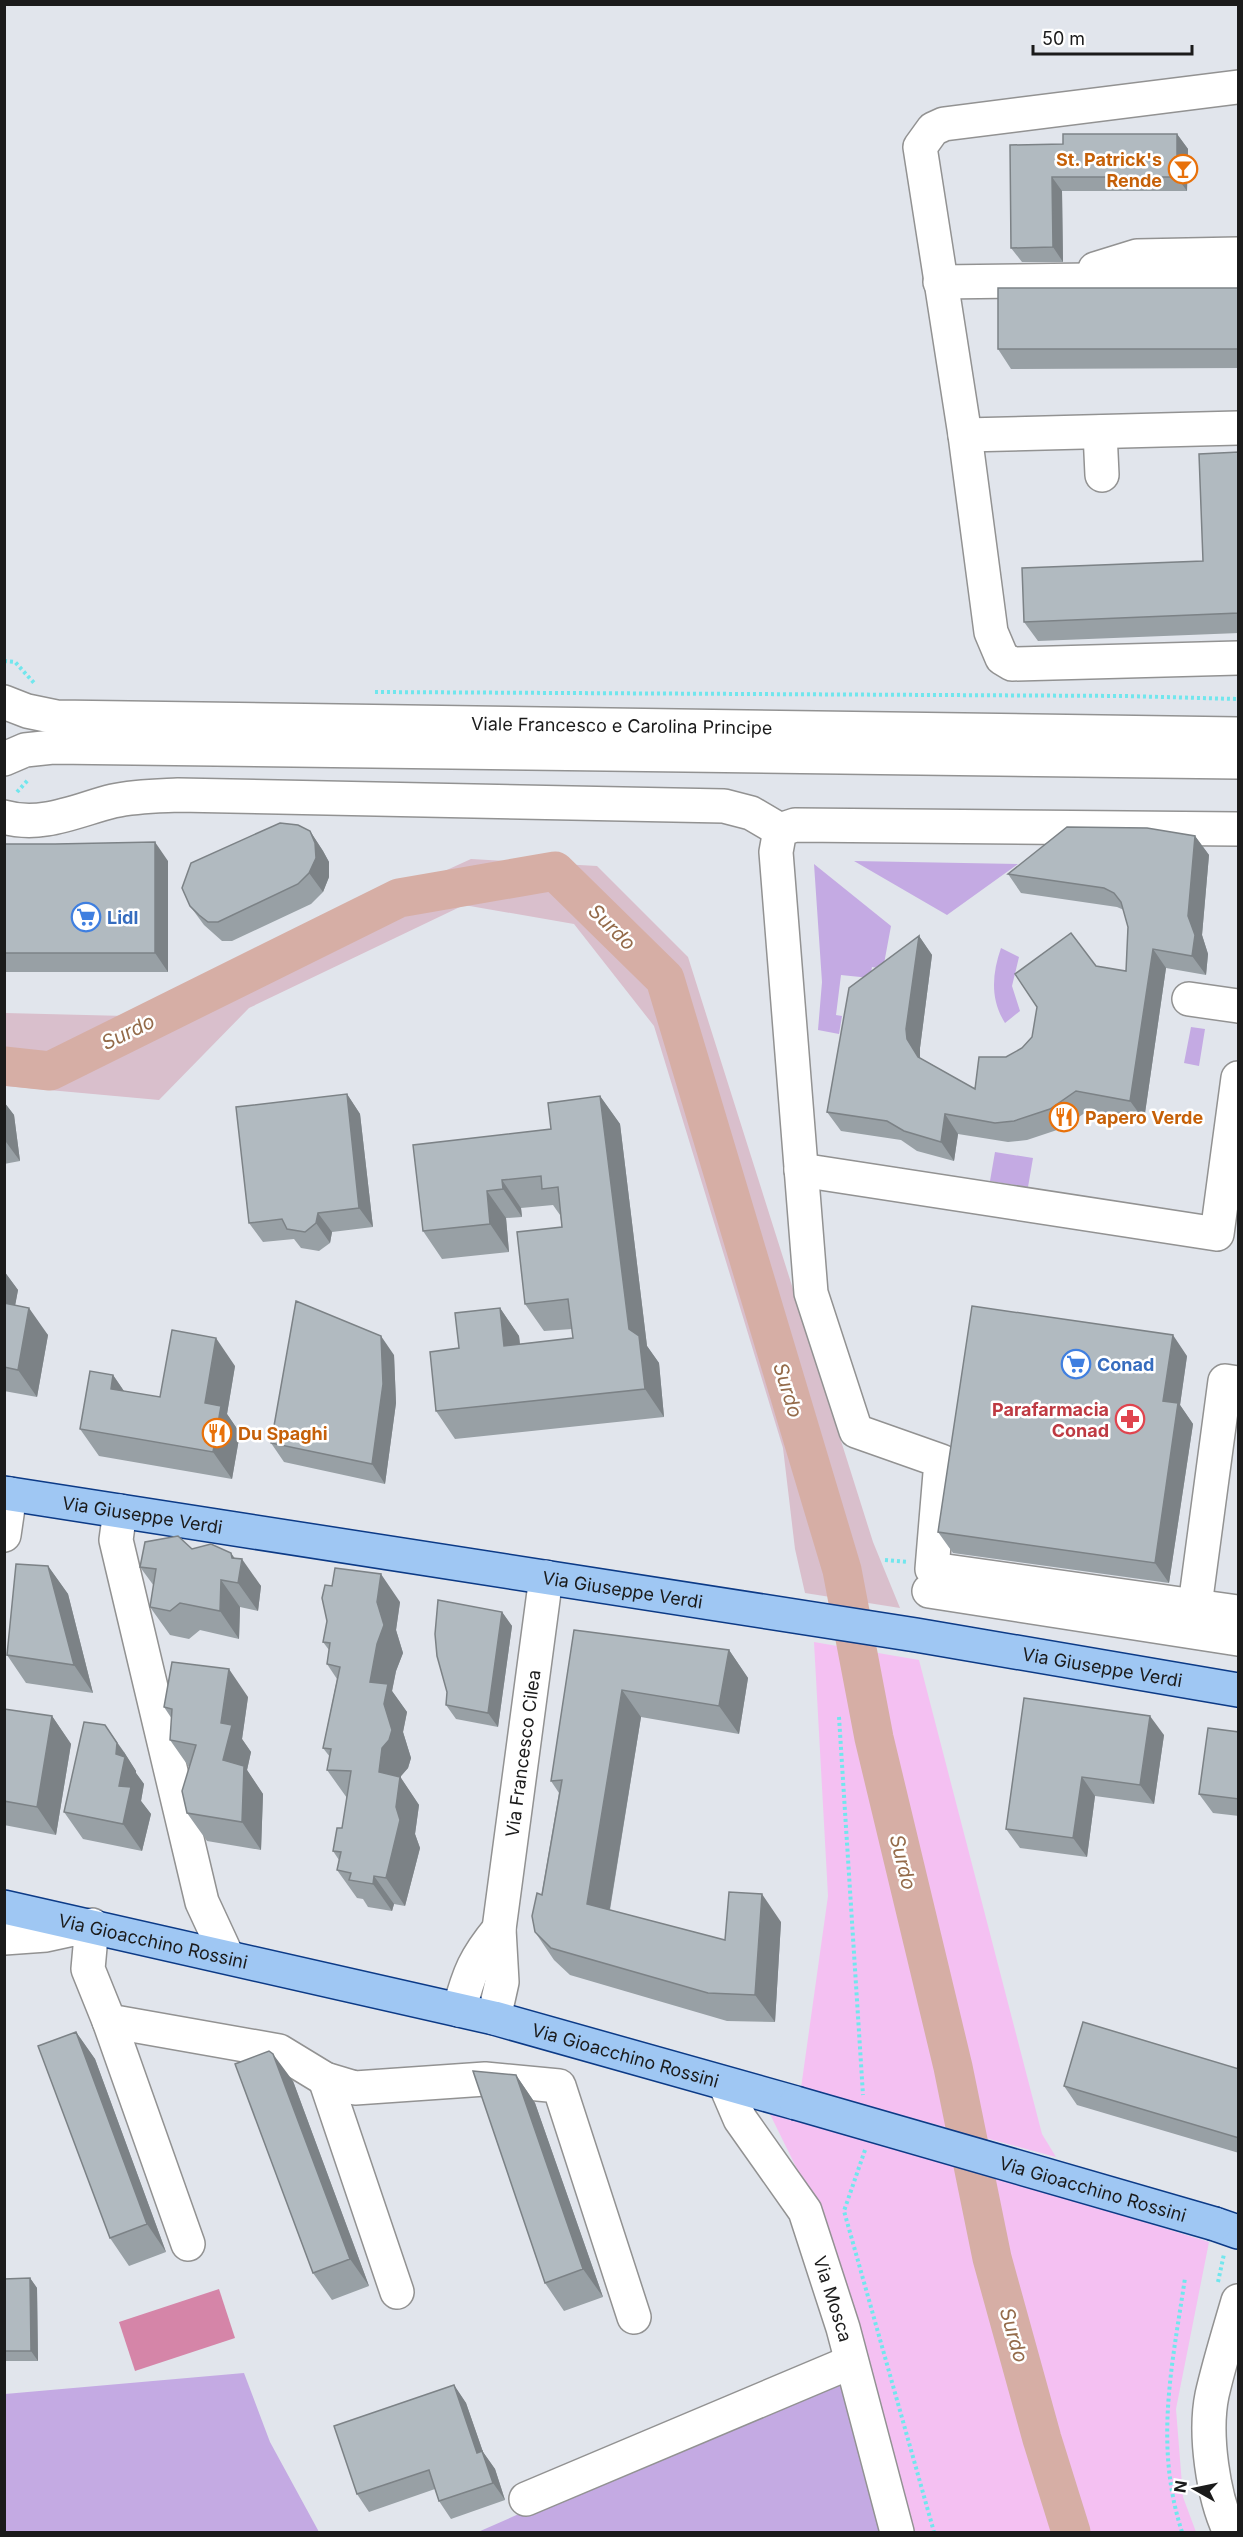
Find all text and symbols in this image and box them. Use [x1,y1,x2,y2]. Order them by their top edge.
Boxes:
scale bar [1033,18,1192,56]
text: 50 m [1042,28,1085,49]
place label: St. Patrick's Rende [1056,149,1162,191]
bar icon: St. Patrick's Rende [1167,153,1199,185]
street label: Viale Francesco e Carolina Principe [471,712,772,738]
water label: Surdo [583,899,641,955]
supermarket icon: Lidl [70,901,102,933]
place label: Lidl [107,907,138,928]
water label: Surdo [98,1009,158,1055]
restaurant icon: Papero Verde [1048,1101,1080,1133]
place label: Papero Verde [1085,1107,1203,1128]
supermarket icon: Conad [1060,1348,1092,1380]
place label: Conad [1097,1354,1154,1375]
water label: Surdo [768,1360,808,1420]
place label: Parafarmacia Conad [992,1399,1109,1441]
pharmacy icon: Parafarmacia Conad [1114,1403,1146,1435]
restaurant icon: Du Spaghi [201,1417,233,1449]
place label: Du Spaghi [238,1423,328,1444]
street label: Via Giuseppe Verdi [61,1492,224,1537]
street label: Via Giuseppe Verdi [541,1566,704,1612]
street label: Via Giuseppe Verdi [1021,1643,1184,1691]
street label: Via Francesco Cilea [501,1669,544,1839]
water label: Surdo [885,1832,921,1892]
street label: Via Gioacchino Rossini [57,1909,250,1972]
street label: Via Gioacchino Rossini [530,2019,721,2091]
street label: Via Gioacchino Rossini [997,2152,1189,2226]
street label: Via Mosca [810,2253,857,2344]
water label: Surdo [995,2305,1033,2365]
north arrow [1165,2459,1225,2519]
text: N [1169,2479,1191,2494]

